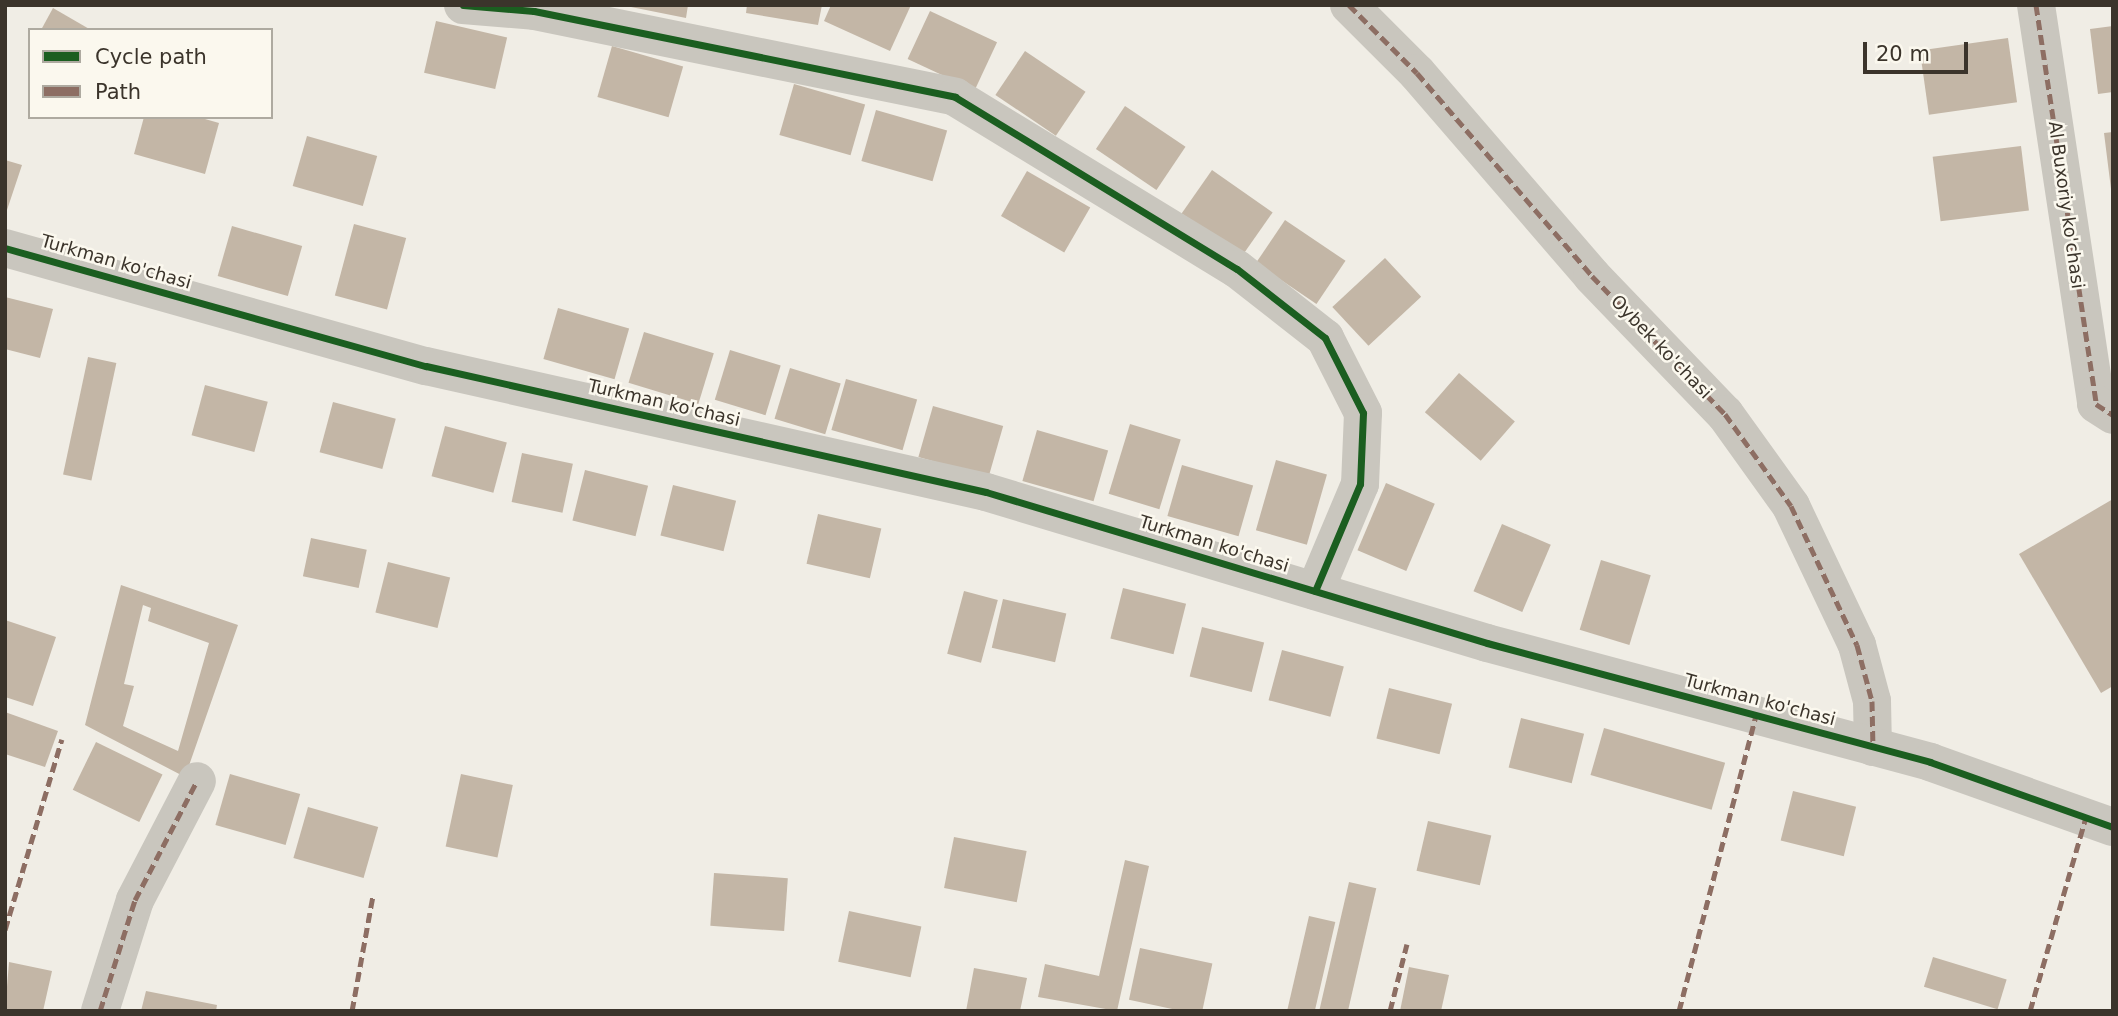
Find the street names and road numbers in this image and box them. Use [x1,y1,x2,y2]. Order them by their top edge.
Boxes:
street label: Al Buxoriy ko'chasi [2044,120,2088,290]
street label: Turkman ko'chasi [38,230,194,294]
street label: Oybek ko'chasi [1606,291,1716,403]
street label: Turkman ko'chasi [586,375,742,431]
street label: Turkman ko'chasi [1136,511,1292,577]
street label: Turkman ko'chasi [1682,669,1838,731]

